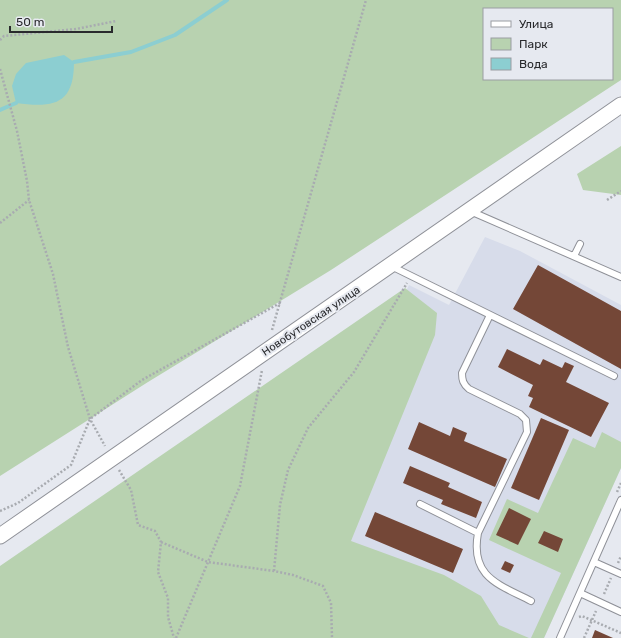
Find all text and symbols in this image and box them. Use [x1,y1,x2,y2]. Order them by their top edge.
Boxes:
scale bar [10,8,112,34]
legend [483,8,613,80]
text: 50 m [16,15,44,29]
text: Улица [519,17,553,31]
text: Парк [519,37,548,51]
text: Вода [519,57,548,71]
street label: Новобутовская улица [259,283,363,359]

